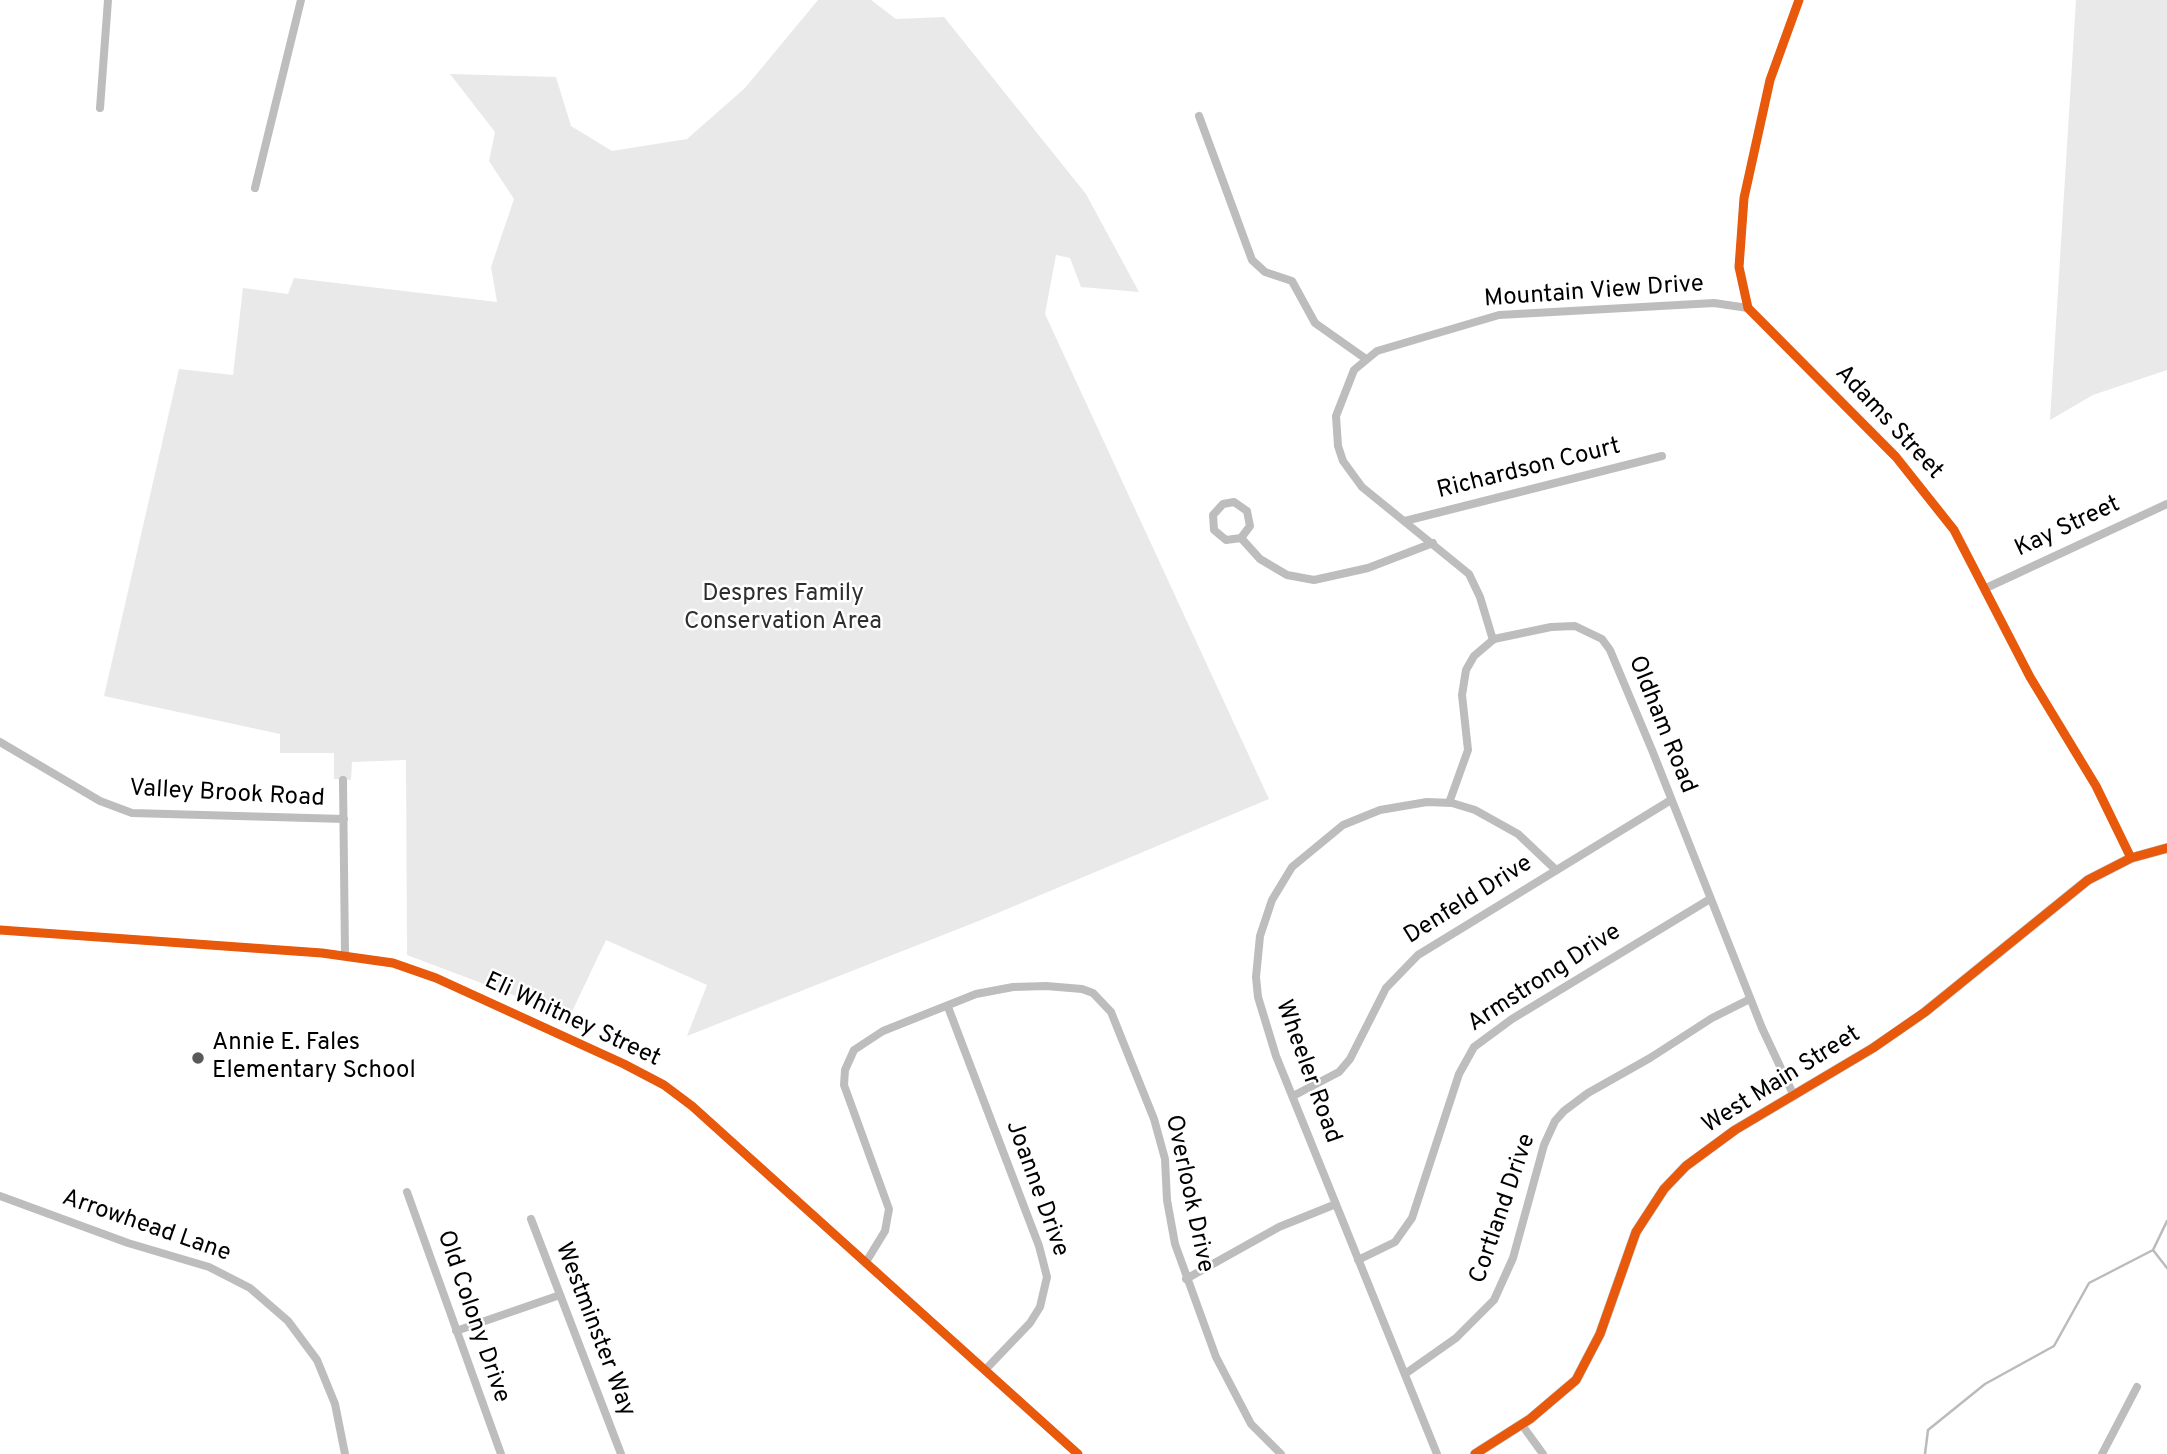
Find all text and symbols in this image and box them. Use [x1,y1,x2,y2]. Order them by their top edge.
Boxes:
street label: Mountain View Drive [1483,271,1705,315]
street label: Adams Street [1828,360,1948,486]
street label: Richardson Court [1434,433,1624,507]
street label: Kay Street [2011,491,2125,565]
park label: Despres Family Conservation Area [684,581,882,637]
street label: Oldham Road [1620,652,1702,798]
street label: Valley Brook Road [129,776,325,814]
street label: Denfeld Drive [1400,850,1538,952]
street label: Armstrong Drive [1463,919,1627,1039]
street label: Eli Whitney Street [479,968,665,1074]
street label: Wheeler Road [1268,996,1346,1148]
street label: West Main Street [1698,1021,1866,1141]
place label: Annie E. Fales Elementary School [212,1030,416,1086]
marker: Annie E. Fales Elementary School [190,1050,206,1066]
street label: Overlook Drive [1157,1113,1219,1275]
street label: Joanne Drive [998,1117,1074,1261]
street label: Cortland Drive [1465,1130,1543,1288]
street label: Arrowhead Lane [58,1185,234,1269]
street label: Old Colony Drive [429,1227,515,1407]
street label: Westminster Way [548,1239,640,1421]

